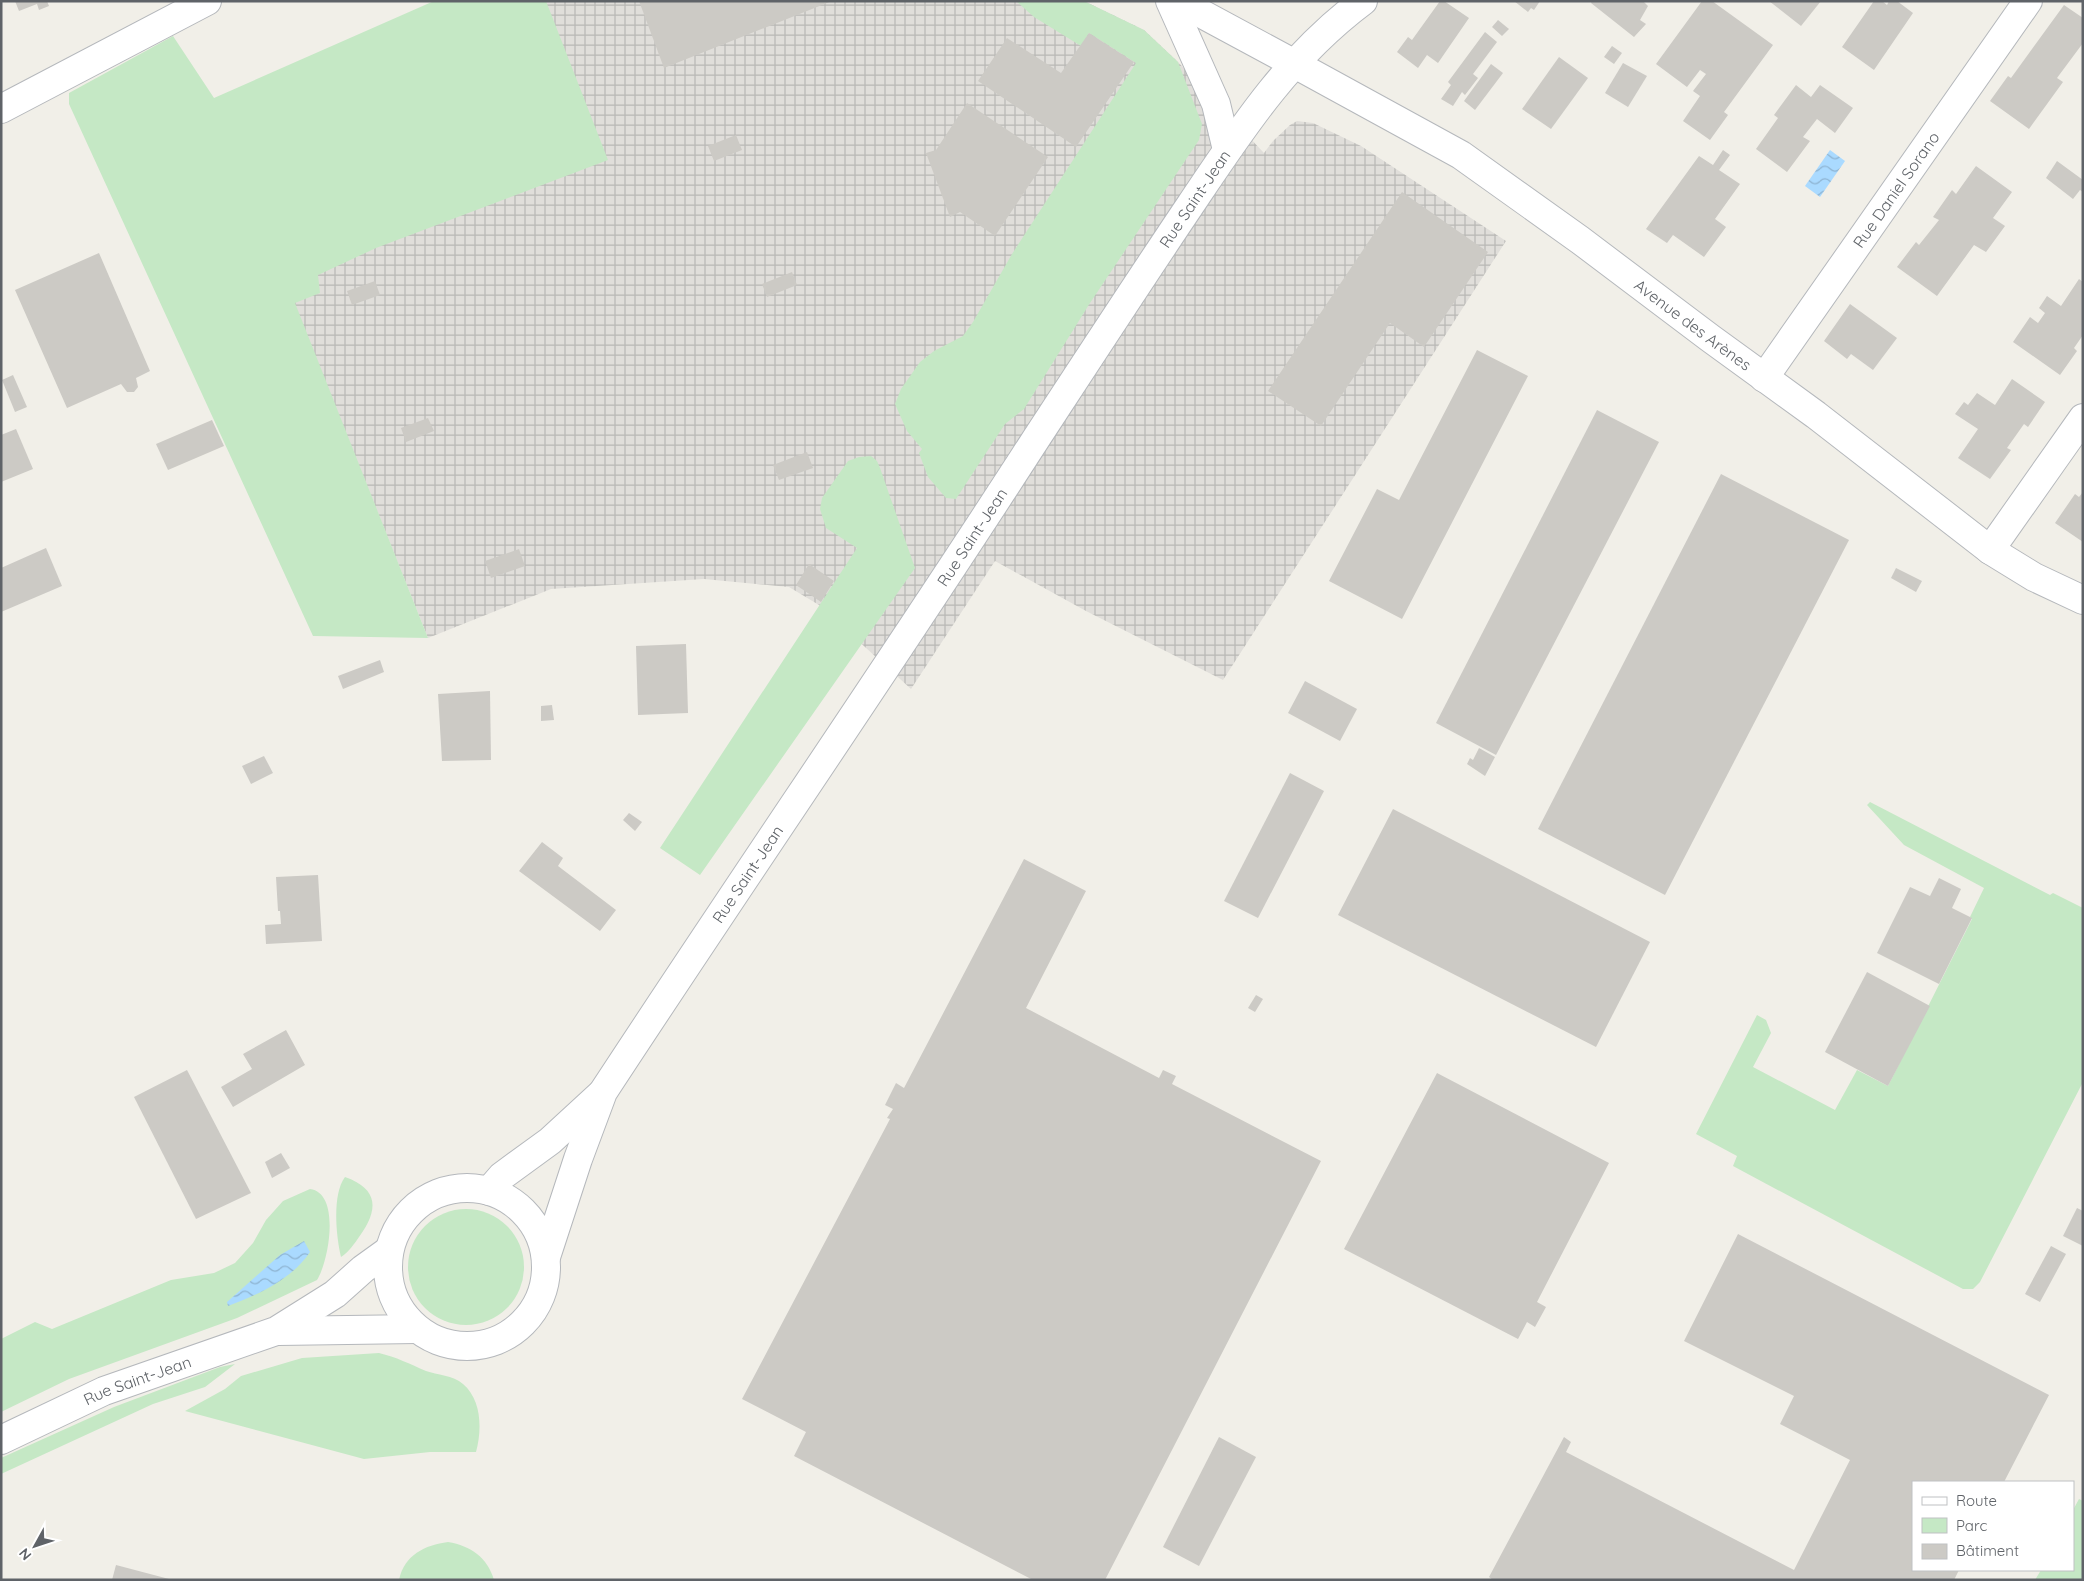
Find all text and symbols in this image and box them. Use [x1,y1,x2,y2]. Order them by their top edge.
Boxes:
street label: Rue Daniel Sorano [1848,128,1944,252]
street label: Rue Saint-Jean [1155,146,1235,251]
street label: Avenue des Arènes [1631,275,1755,375]
street label: Rue Saint-Jean [933,484,1011,590]
street label: Rue Saint-Jean [708,821,787,927]
street label: Rue Saint-Jean [80,1351,194,1409]
legend [1912,1481,2074,1571]
text: Route [1956,1491,1997,1510]
text: Parc [1956,1516,1987,1535]
north arrow [10,1521,60,1571]
text: Bâtiment [1956,1541,2019,1560]
text: N [15,1545,35,1564]

